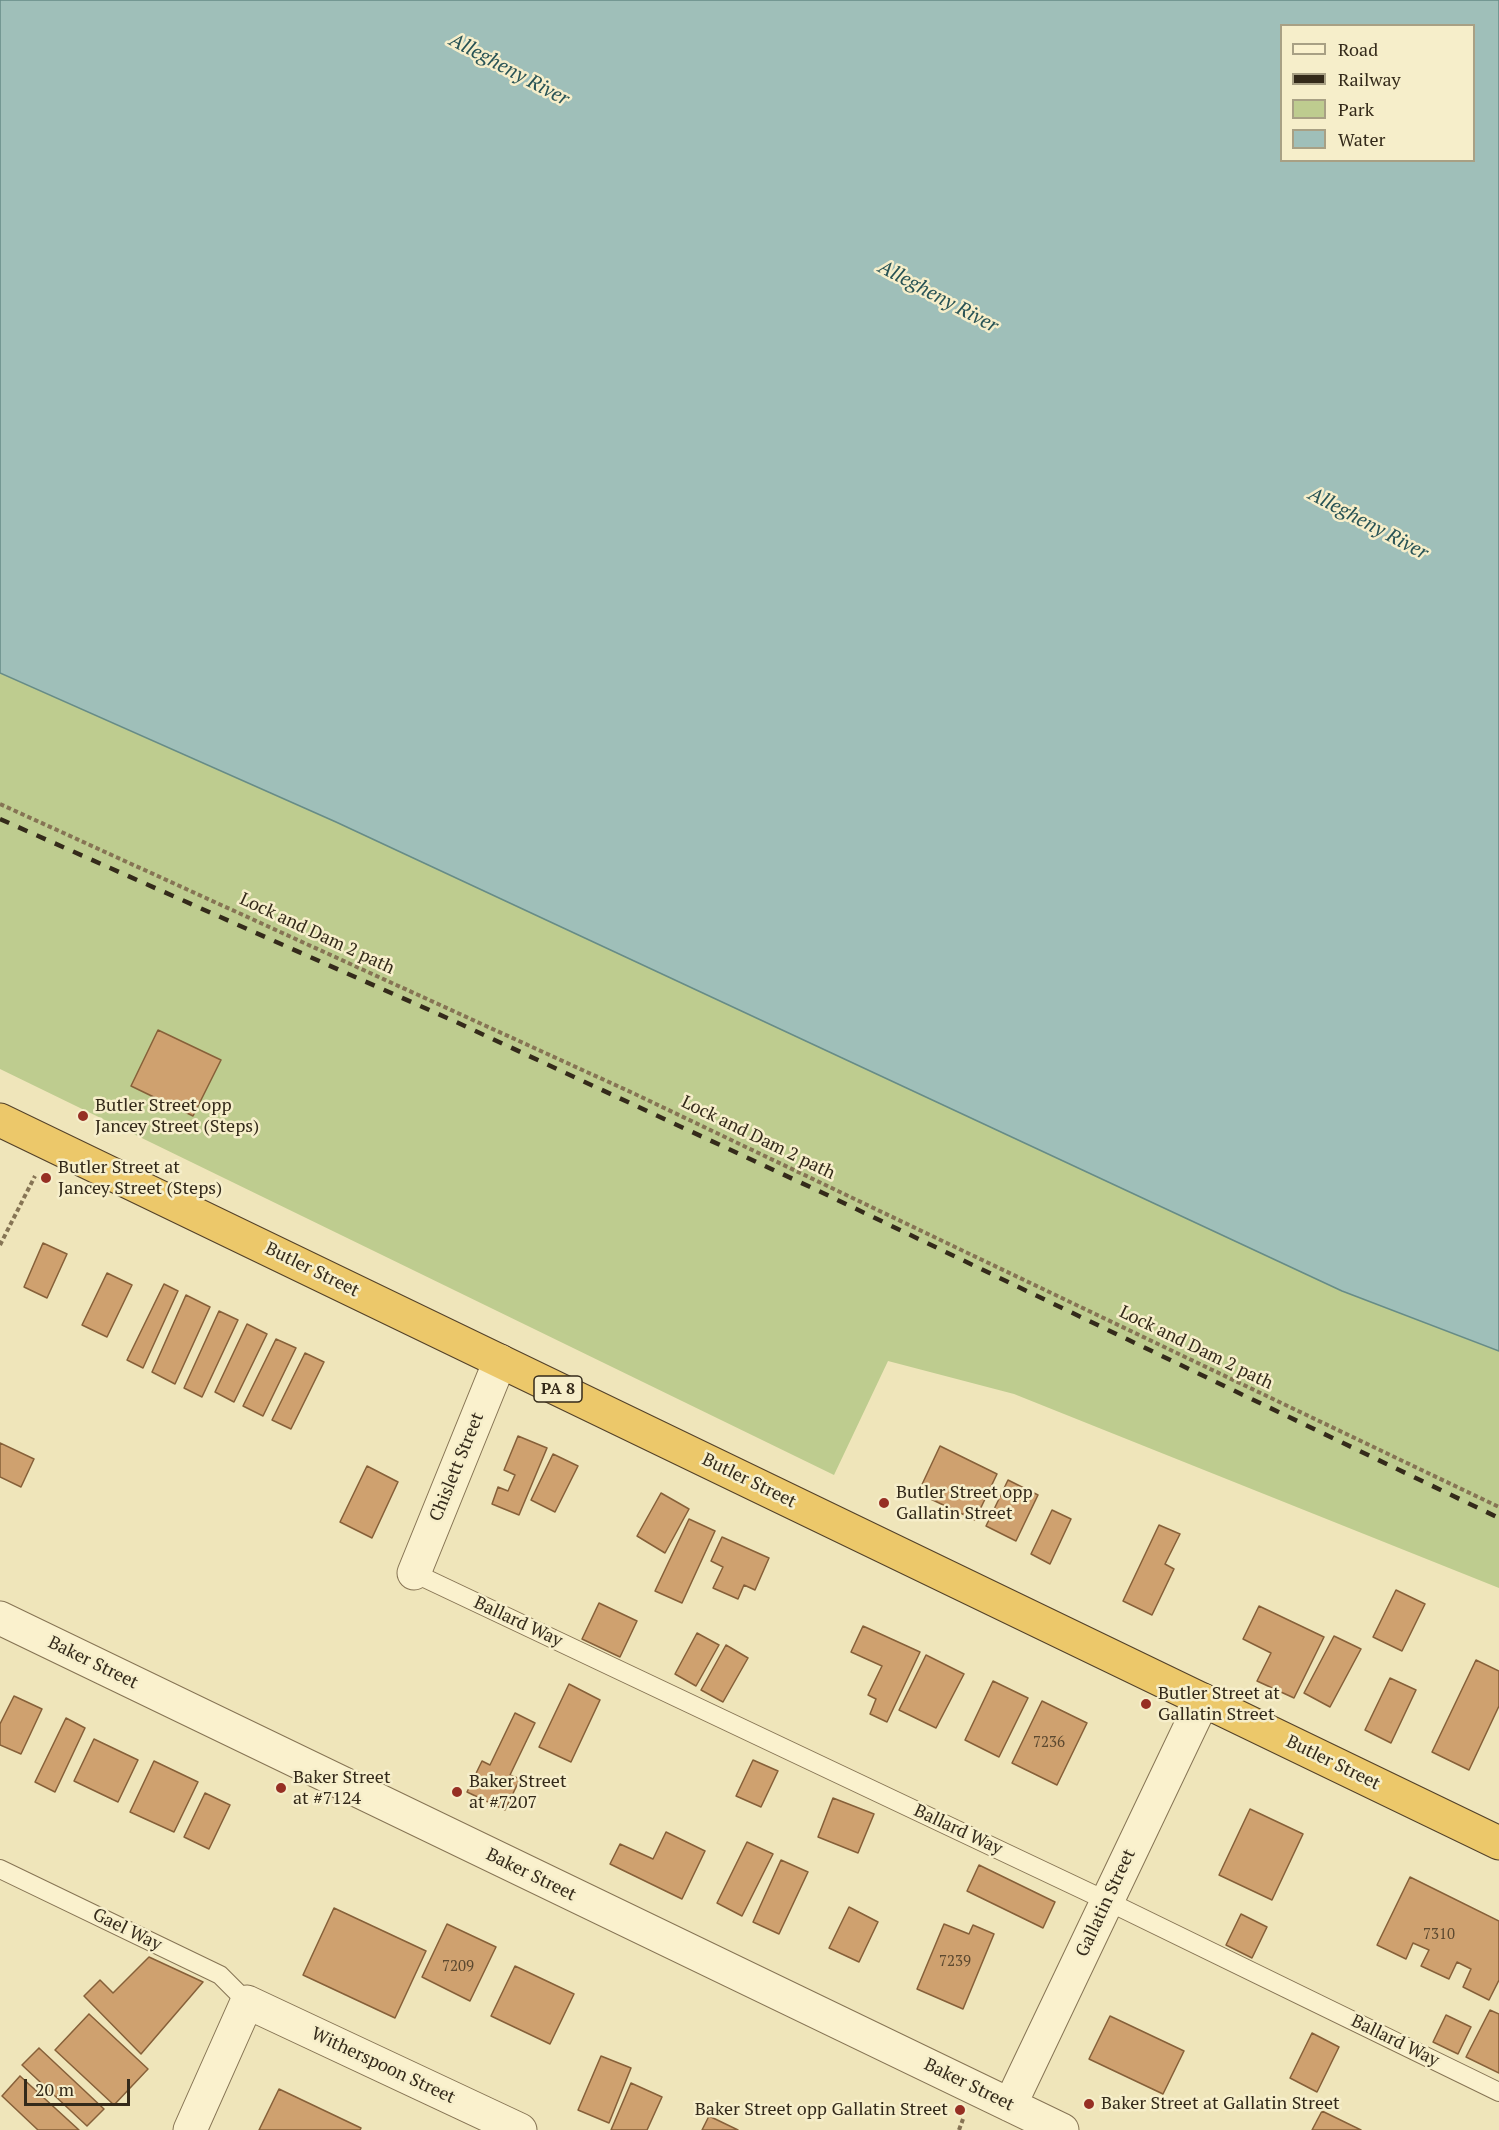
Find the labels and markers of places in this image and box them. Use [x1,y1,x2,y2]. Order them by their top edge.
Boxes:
place label: Butler Street opp Jancey Street (Steps) [95,1095,259,1138]
marker: Butler Street opp Jancey Street (Steps) [76,1109,90,1123]
place label: Butler Street at Jancey Street (Steps) [58,1157,222,1200]
marker: Butler Street at Jancey Street (Steps) [39,1171,53,1185]
place label: Butler Street opp Gallatin Street [896,1482,1033,1524]
marker: Butler Street opp Gallatin Street [877,1496,891,1510]
place label: Butler Street at Gallatin Street [1158,1683,1280,1726]
marker: Butler Street at Gallatin Street [1139,1697,1153,1711]
place label: Baker Street at #7124 [293,1767,391,1810]
place label: Baker Street at #7207 [469,1771,567,1814]
marker: Baker Street at #7124 [274,1781,288,1795]
marker: Baker Street at #7207 [450,1785,464,1799]
place label: Baker Street at Gallatin Street [1101,2093,1340,2115]
marker: Baker Street at Gallatin Street [1082,2097,1096,2111]
place label: Baker Street opp Gallatin Street [695,2099,948,2121]
marker: Baker Street opp Gallatin Street [953,2103,967,2117]

